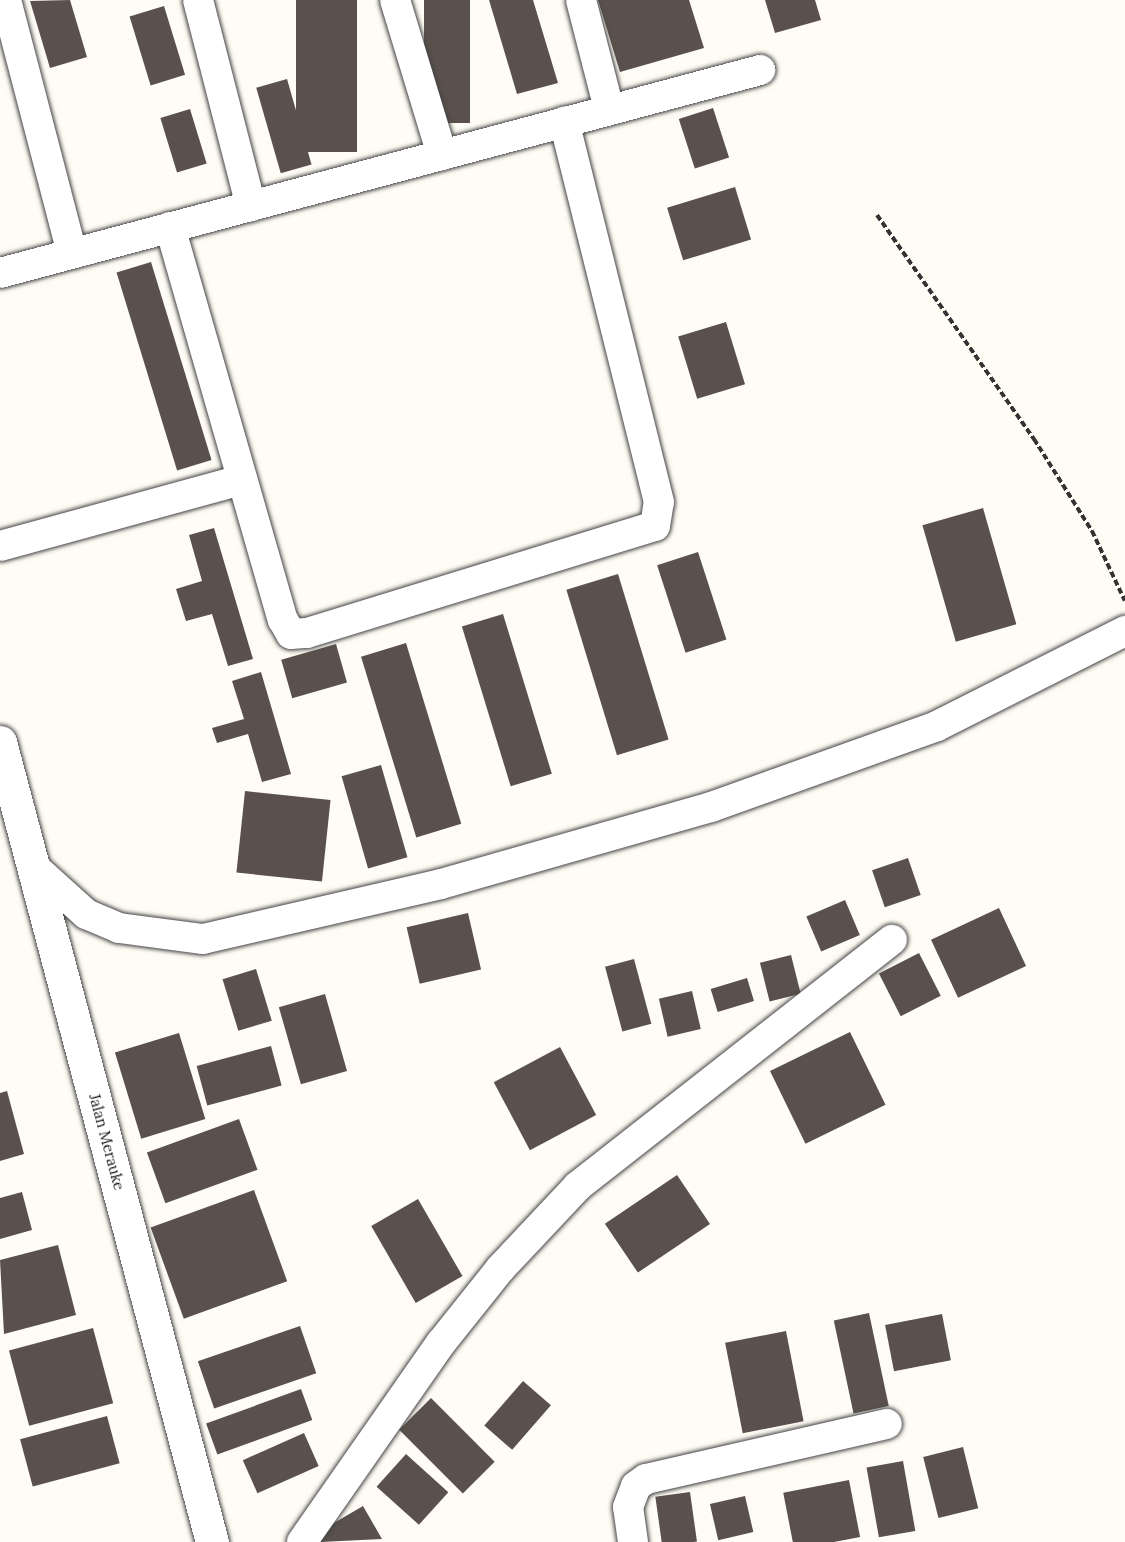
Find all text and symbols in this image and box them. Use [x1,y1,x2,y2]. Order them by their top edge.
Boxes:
street label: Jalan Merauke [86,1092,128,1192]

